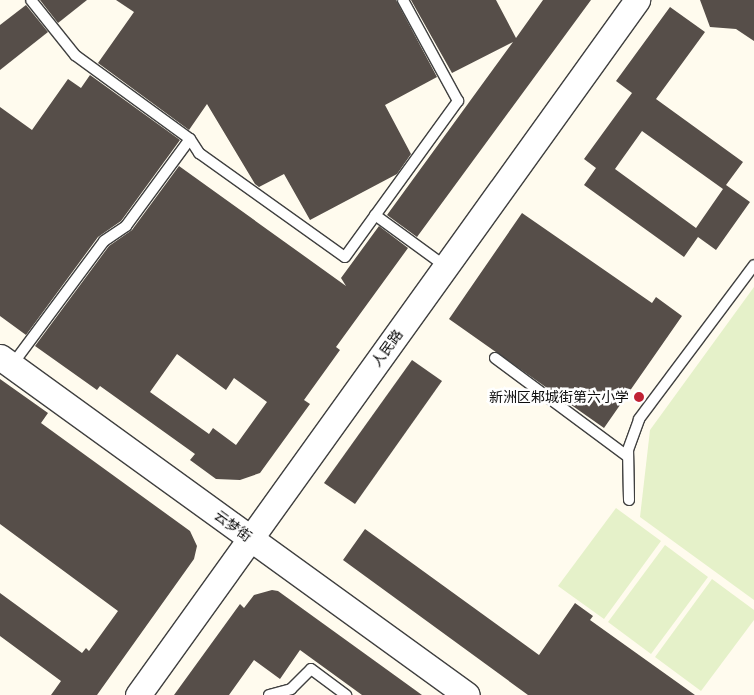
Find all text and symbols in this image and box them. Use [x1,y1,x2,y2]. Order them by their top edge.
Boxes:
street label: 人民路 [368,326,406,370]
place label: 新洲区邾城街第六小学 [489,389,629,405]
marker: 新洲区邾城街第六小学 [633,391,645,403]
street label: 云梦街 [211,507,255,545]

